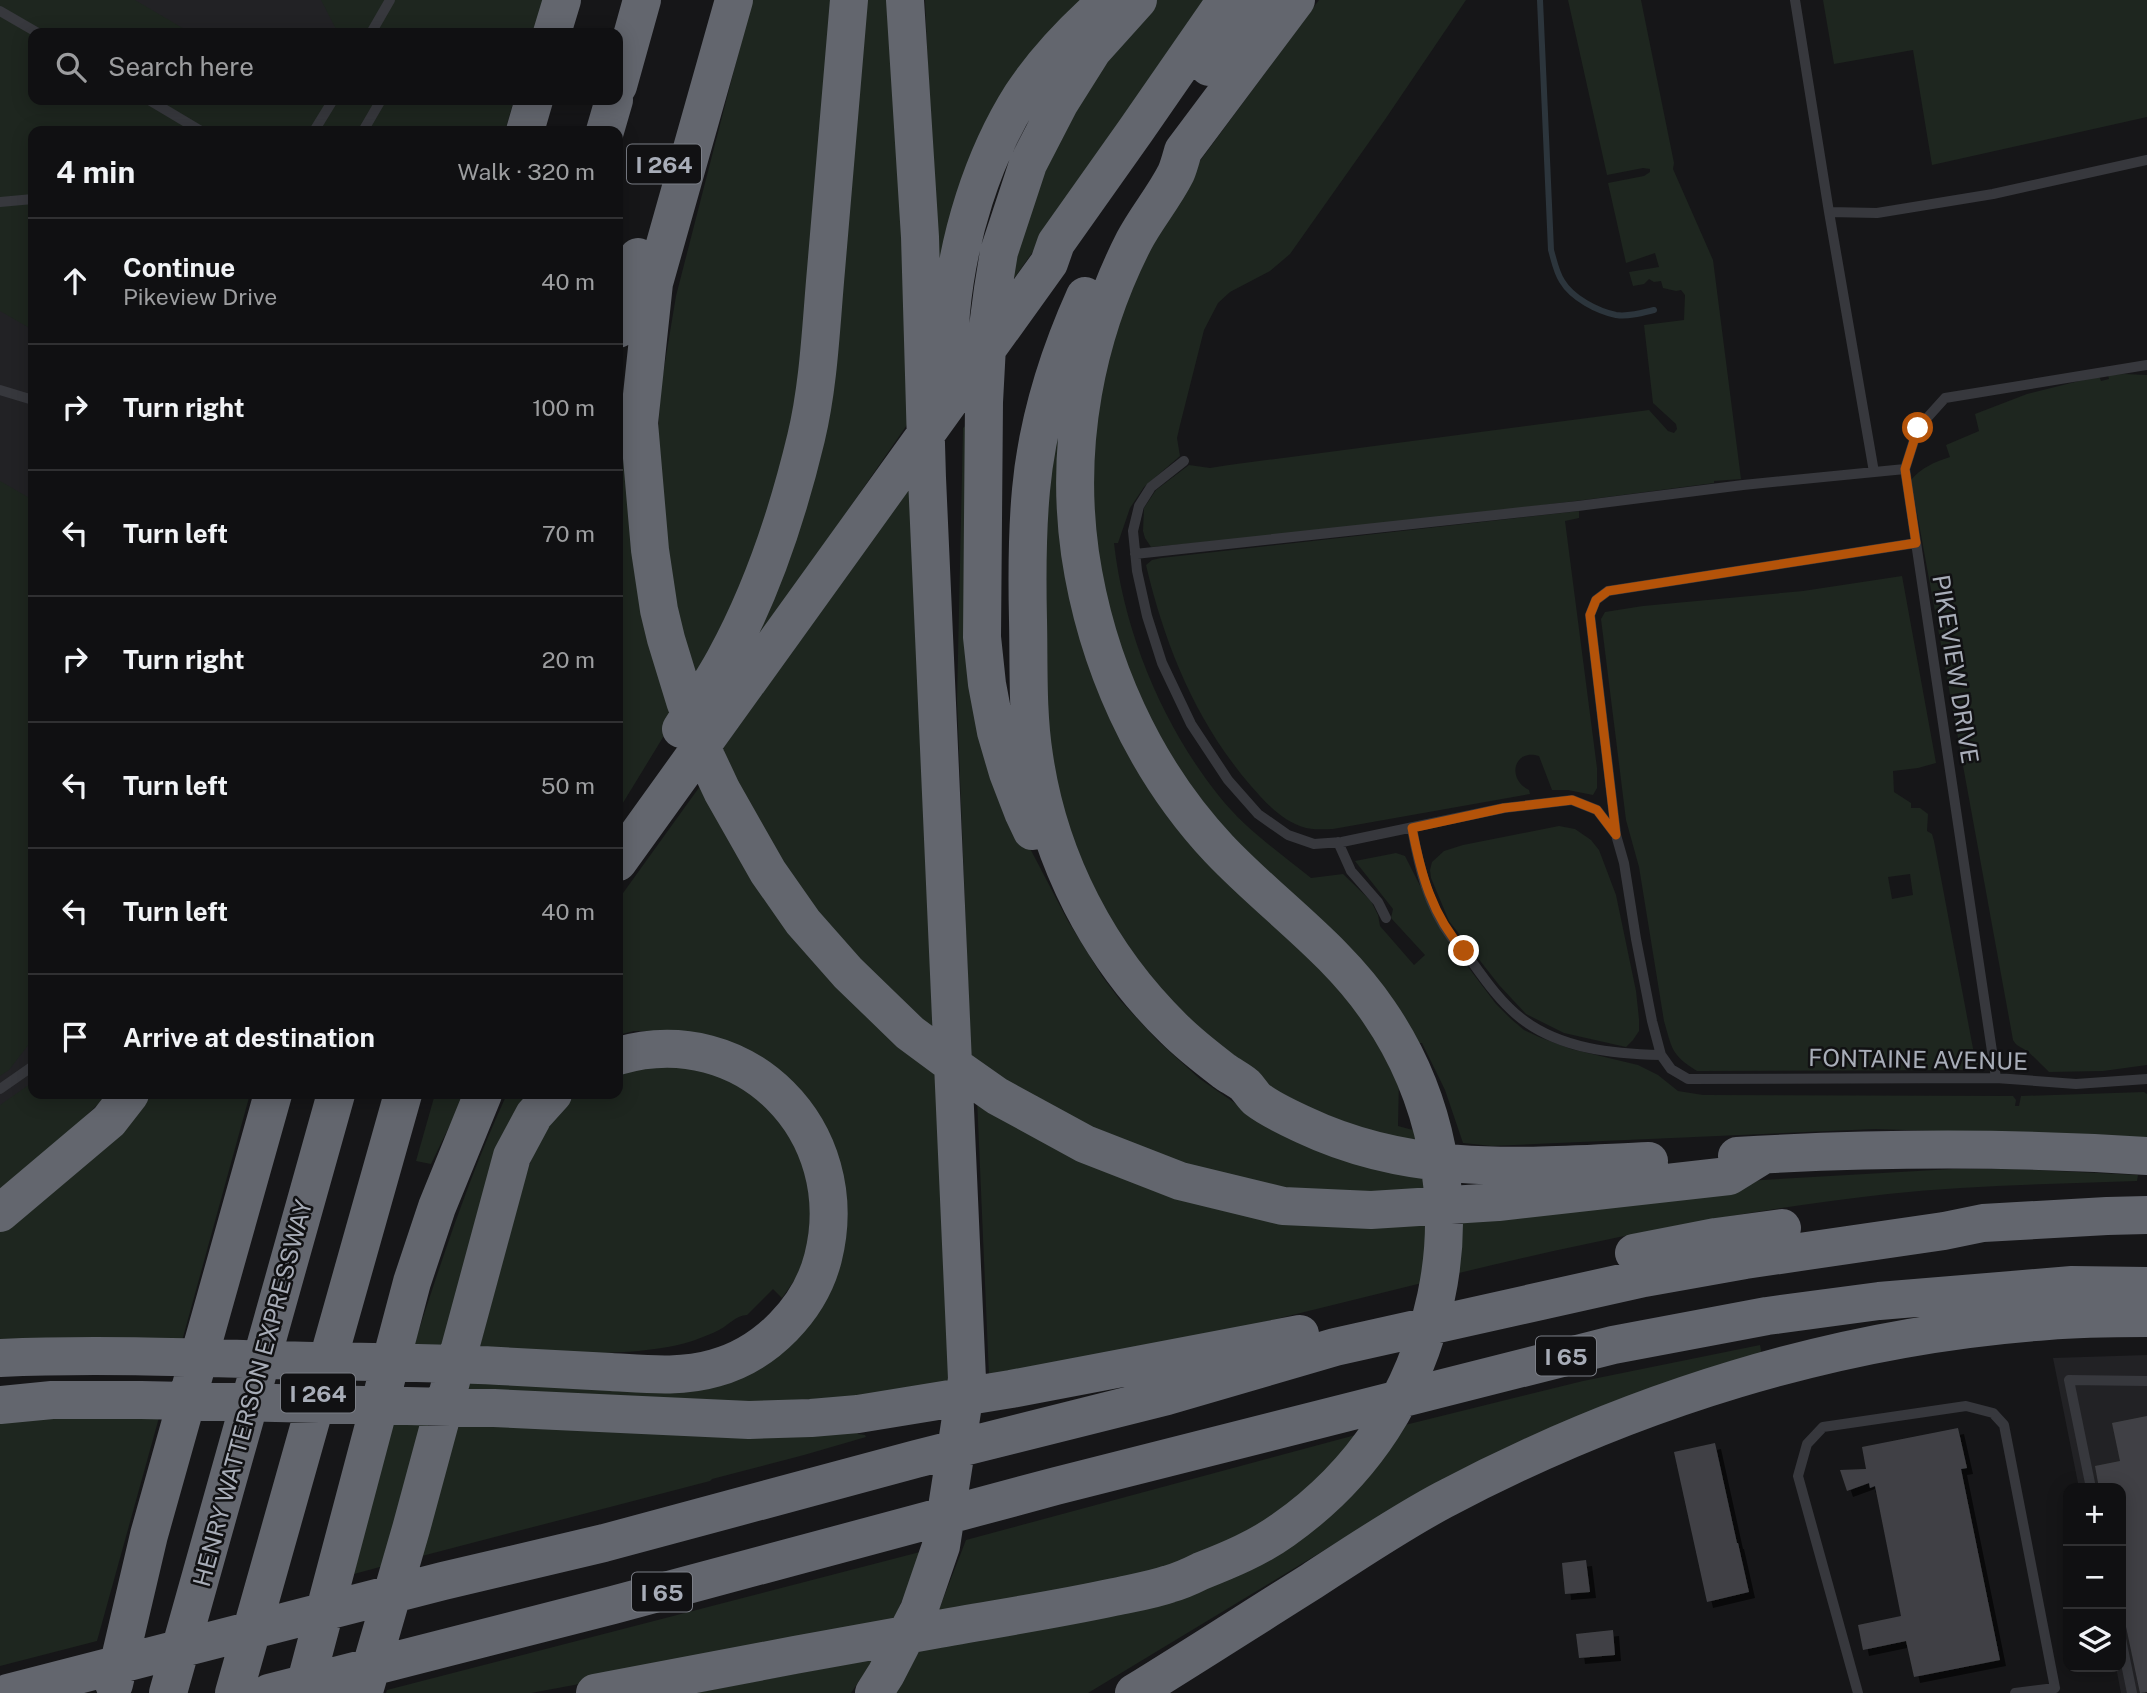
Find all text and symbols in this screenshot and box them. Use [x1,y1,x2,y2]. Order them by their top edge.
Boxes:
search box [28,28,623,105]
icon: search [52,48,90,86]
text: Search here [108,51,254,82]
road number: I 264 [627,144,701,183]
text: 4 min [56,154,135,190]
text: Walk · 320 m [458,158,595,185]
text: Continue [123,252,235,283]
icon: ahead [56,262,94,300]
text: 40 m [541,268,595,295]
text: Pikeview Drive [123,283,277,310]
icon: right [56,388,94,426]
text: Turn right [123,392,245,423]
text: 100 m [532,394,595,421]
route start [1902,412,1933,443]
icon: left [56,514,94,552]
text: Turn left [123,518,228,549]
text: 70 m [542,520,595,547]
street label: PIKEVIEW DRIVE [1927,573,1985,765]
icon: right [56,640,94,678]
text: Turn right [123,644,245,675]
text: 20 m [542,646,595,673]
icon: left [56,766,94,804]
text: Turn left [123,770,228,801]
text: 50 m [541,772,595,799]
icon: left [56,892,94,930]
text: Turn left [123,896,228,927]
text: 40 m [541,898,595,925]
route end [1448,935,1479,966]
icon: arrive [56,1018,94,1056]
text: Arrive at destination [123,1022,375,1053]
street label: FONTAINE AVENUE [1808,1043,2028,1075]
street label: HENRY WATTERSON EXPRESSWAY [187,1196,317,1590]
road number: I 65 [1536,1336,1596,1376]
road number: I 264 [281,1374,355,1412]
map controls [2063,1483,2126,1672]
button: + [2063,1483,2126,1546]
button: − [2063,1546,2126,1609]
road number: I 65 [632,1572,692,1611]
button: layers [2063,1609,2126,1672]

